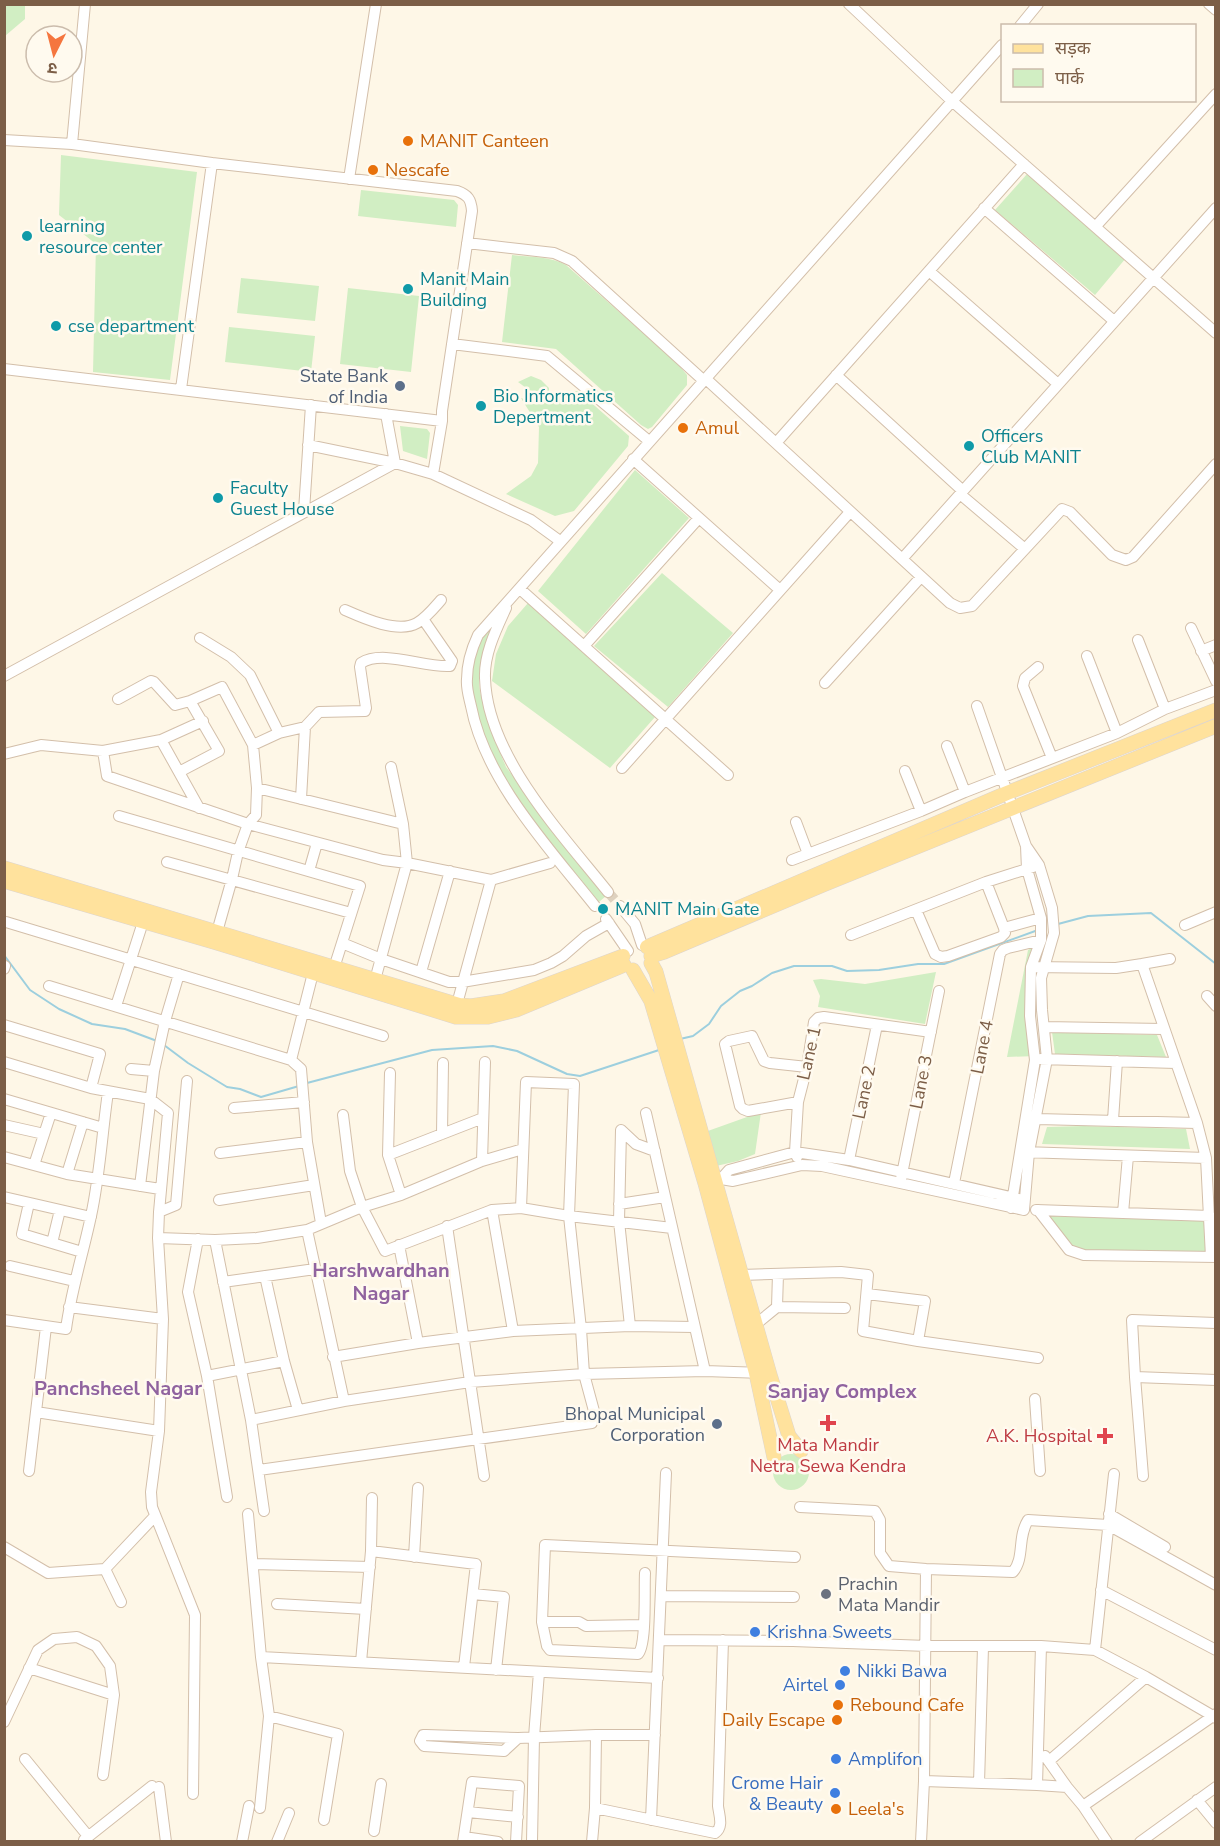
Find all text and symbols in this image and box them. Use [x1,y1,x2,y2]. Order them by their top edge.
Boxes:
north arrow [24,24,84,84]
legend [1001,24,1196,102]
text: सड़क [1055,36,1092,60]
text: उ [46,56,58,79]
text: पार्क [1055,66,1085,90]
place label: MANIT Canteen [420,129,549,153]
marker: MANIT Canteen [401,134,415,148]
place label: Nescafe [385,158,450,182]
marker: Nescafe [366,163,380,177]
place label: learning resource center [39,214,163,259]
marker: learning resource center [20,229,34,243]
place label: Manit Main Building [420,267,510,312]
marker: Manit Main Building [401,282,415,296]
place label: cse department [68,314,195,338]
marker: cse department [49,319,63,333]
place label: State Bank of India [300,364,389,409]
marker: State Bank of India [393,379,407,393]
place label: Bio Informatics Depertment [493,384,613,429]
marker: Bio Informatics Depertment [474,399,488,413]
place label: Amul [695,416,740,440]
marker: Amul [676,421,690,435]
place label: Officers Club MANIT [981,424,1081,469]
marker: Officers Club MANIT [962,439,976,453]
place label: Faculty Guest House [230,476,334,521]
marker: Faculty Guest House [211,491,225,505]
place label: MANIT Main Gate [615,897,759,921]
marker: MANIT Main Gate [596,902,610,916]
street label: Lane 4 [965,1018,999,1076]
street label: Lane 1 [791,1024,827,1082]
street label: Lane 3 [904,1053,938,1111]
street label: Lane 2 [847,1063,881,1121]
district label: Harshwardhan Nagar [312,1257,450,1307]
district label: Panchsheel Nagar [34,1375,202,1402]
district label: Sanjay Complex [767,1378,918,1405]
place label: Bhopal Municipal Corporation [565,1402,706,1447]
marker: Mata Mandir Netra Sewa Kendra [819,1414,837,1432]
marker: Bhopal Municipal Corporation [710,1417,724,1431]
place label: A.K. Hospital [986,1424,1093,1448]
marker: A.K. Hospital [1096,1427,1114,1445]
place label: Mata Mandir Netra Sewa Kendra [750,1433,906,1478]
place label: Prachin Mata Mandir [838,1572,940,1617]
marker: Prachin Mata Mandir [819,1587,833,1601]
place label: Krishna Sweets [767,1620,892,1644]
marker: Krishna Sweets [748,1625,762,1639]
place label: Nikki Bawa [857,1659,947,1683]
marker: Nikki Bawa [838,1664,852,1678]
place label: Airtel [783,1673,829,1697]
marker: Airtel [833,1678,847,1692]
place label: Rebound Cafe [850,1693,964,1717]
marker: Rebound Cafe [831,1698,845,1712]
place label: Daily Escape [722,1708,825,1732]
marker: Daily Escape [830,1713,844,1727]
place label: Amplifon [848,1747,923,1771]
marker: Amplifon [829,1752,843,1766]
place label: Crome Hair & Beauty [731,1771,824,1816]
marker: Crome Hair & Beauty [828,1786,842,1800]
place label: Leela's [848,1797,904,1821]
marker: Leela's [829,1802,843,1816]

